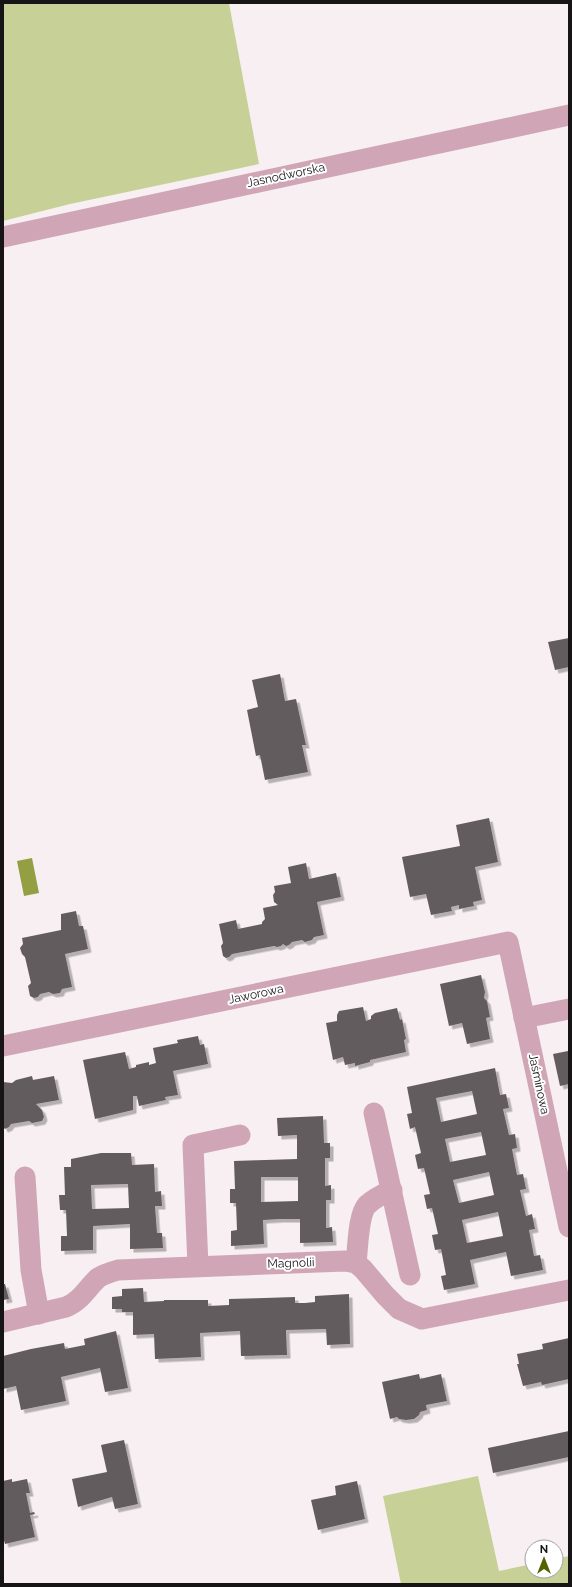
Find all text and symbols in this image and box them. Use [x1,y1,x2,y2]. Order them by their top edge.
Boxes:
street label: Jasnodworska [246,160,326,190]
street label: Jaworowa [227,981,285,1007]
street label: Jaśminowa [526,1052,552,1116]
street label: Magnolii [267,1255,315,1271]
north arrow [524,1539,564,1579]
text: N [540,1543,548,1556]

